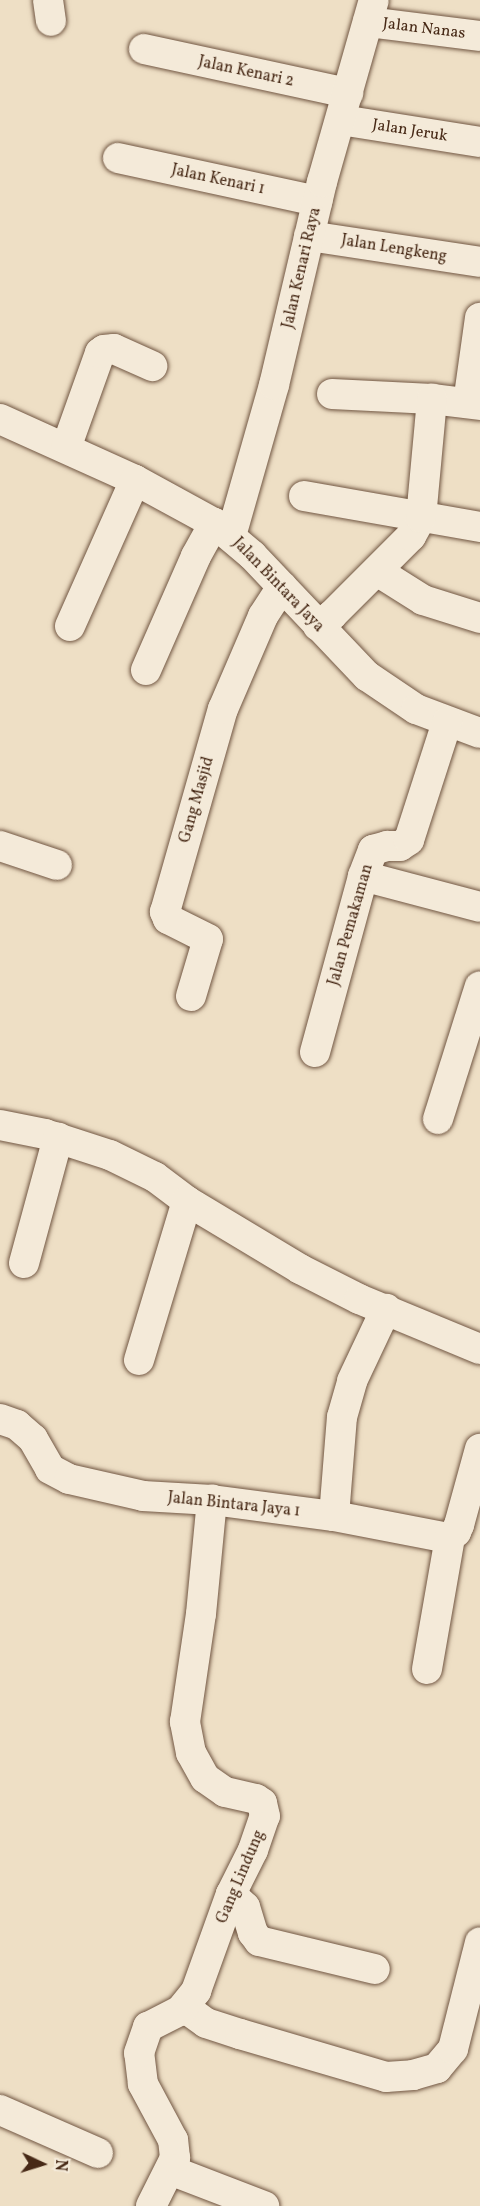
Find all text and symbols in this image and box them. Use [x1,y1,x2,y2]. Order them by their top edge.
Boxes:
street label: Jalan Nanas [382,14,466,44]
street label: Jalan Kenari 2 [196,52,296,92]
street label: Jalan Jeruk [371,116,449,146]
street label: Jalan Kenari 1 [170,161,266,199]
street label: Jalan Kenari Raya [279,206,325,330]
street label: Jalan Lengkeng [340,231,448,267]
street label: Jalan Bintara Jaya [228,534,328,636]
street label: Gang Masjid [176,755,218,845]
street label: Jalan Pemakaman [324,862,378,988]
street label: Jalan Bintara Jaya 1 [167,1488,301,1522]
street label: Gang Lindung [213,1827,269,1927]
north arrow [12,2134,72,2194]
text: N [49,2159,71,2172]

